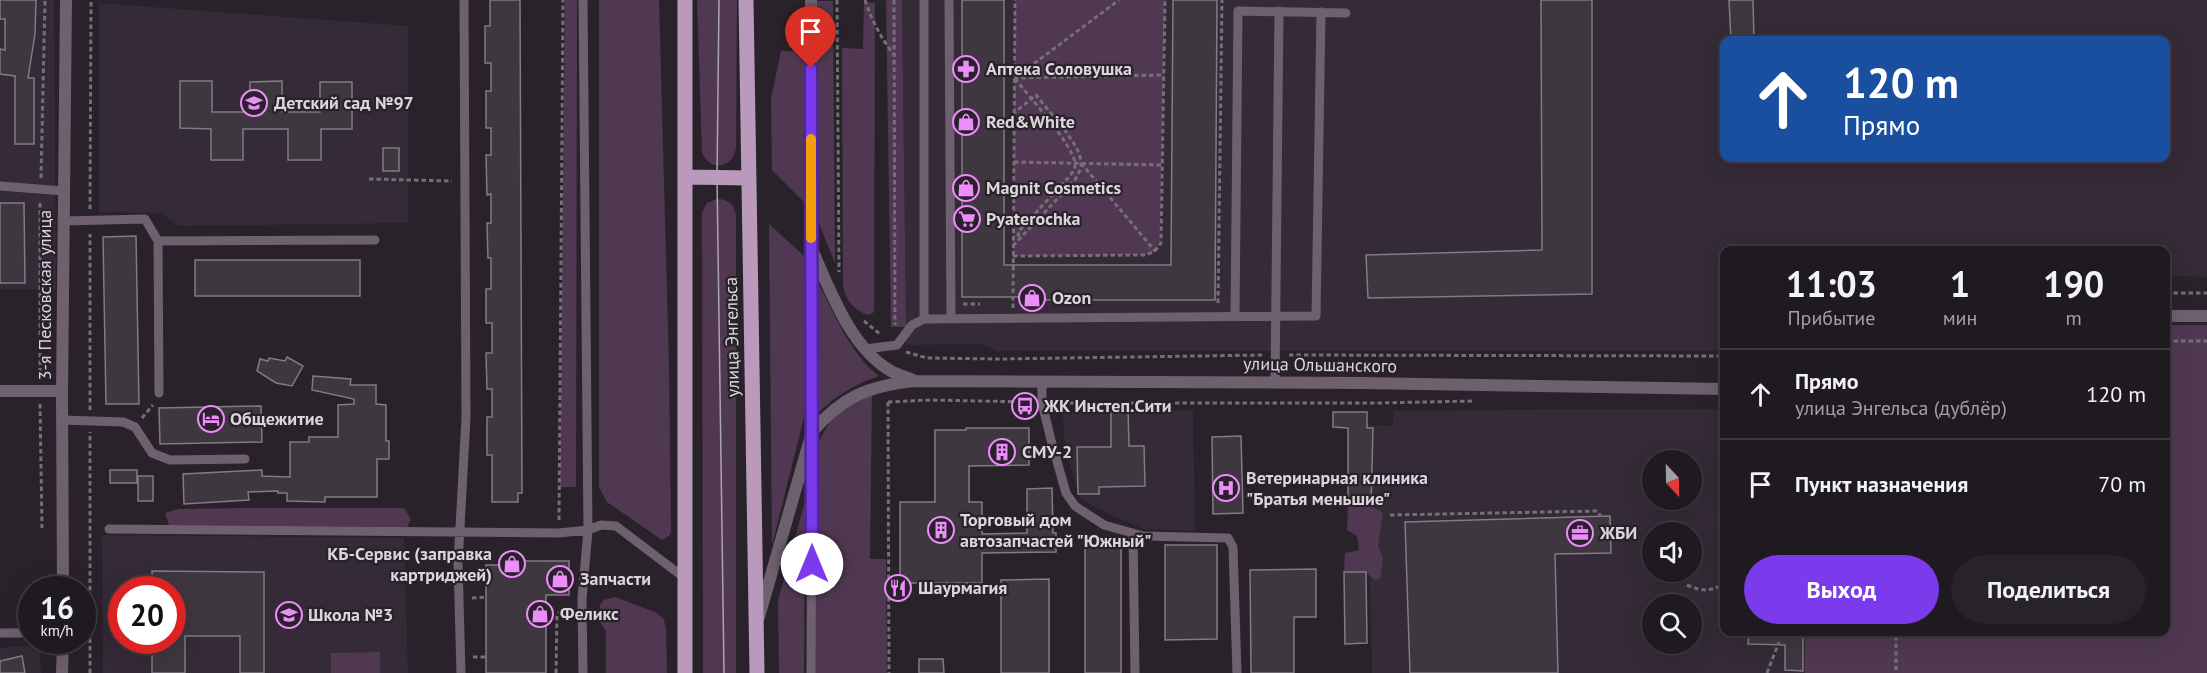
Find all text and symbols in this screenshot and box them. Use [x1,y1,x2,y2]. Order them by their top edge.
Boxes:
pin [785,6,836,68]
icon: arrive [794,15,827,48]
pharmacy icon: Аптека Соловушка [951,54,981,84]
text: 120 m [1843,55,1959,110]
place label: Аптека Соловушка [986,57,1132,80]
icon: ahead [1744,60,1822,138]
school or university icon: Детский сад №97 [239,88,269,118]
place label: Детский сад №97 [274,91,414,114]
shop icon: Red&White [951,107,981,137]
text: Прямо [1843,108,1920,142]
place label: Red&White [986,110,1075,133]
shop icon: Magnit Cosmetics [951,173,981,203]
place label: Magnit Cosmetics [986,176,1121,199]
supermarket icon: Pyaterochka [952,204,982,234]
place label: Pyaterochka [986,207,1081,230]
street label: 3-я Песковская улица [33,210,56,380]
text: 11:03 [1786,260,1877,307]
text: 1 [1950,260,1970,307]
text: 190 [2043,260,2104,307]
street label: улица Энгельса [719,277,744,397]
shop icon: Ozon [1017,283,1047,313]
place label: Ozon [1052,286,1091,309]
text: Прибытие [1787,305,1875,331]
text: мин [1943,305,1977,331]
text: m [2066,305,2082,331]
street label: улица Ольшанского [1243,352,1397,377]
text: Прямо [1795,367,1858,395]
icon: ahead [1744,378,1777,411]
text: 120 m [2086,380,2146,408]
bus stop icon: ЖК Инстеп.Сити [1010,391,1040,421]
place label: ЖК Инстеп.Сити [1043,394,1172,417]
text: улица Энгельса (дублёр) [1795,395,2007,421]
hotel icon: Общежитие [196,404,226,434]
place label: Общежитие [230,407,324,430]
building icon: СМУ-2 [987,437,1017,467]
place label: СМУ-2 [1022,440,1072,463]
north arrow [1642,450,1702,510]
map controls [1642,450,1702,654]
place label: Ветеринарная клиника "Братья меньшие" [1246,466,1428,510]
icon: arrive [1744,468,1777,501]
text: Пункт назначения [1795,470,1968,498]
text: 70 m [2098,470,2146,498]
hospital icon: Ветеринарная клиника "Братья меньшие" [1211,473,1241,503]
place label: Торговый дом автозапчастей "Южный" [960,508,1151,552]
building icon: Торговый дом автозапчастей "Южный" [926,515,956,545]
office icon: ЖБИ [1565,518,1595,548]
place label: ЖБИ [1599,521,1637,544]
button: sound [1642,522,1702,582]
position arrow [780,532,844,596]
place label: КБ-Сервис (заправка картриджей) [327,542,492,586]
shop icon: КБ-Сервис (заправка картриджей) [497,549,527,579]
button: Выход [1744,555,1939,624]
button: Поделиться [1951,555,2146,624]
shop icon: Запчасти [545,564,575,594]
place label: Запчасти [580,567,651,590]
restaurant icon: Шаурмагия [883,573,913,603]
speed limit sign: 20 [108,576,186,654]
place label: Шаурмагия [918,576,1007,599]
text: 16 [40,588,74,627]
button: search [1642,594,1702,654]
shop icon: Феликс [525,599,555,629]
school or university icon: Школа №3 [274,600,304,630]
place label: Феликс [560,602,619,625]
place label: Школа №3 [308,603,393,626]
text: km/h [41,621,73,640]

